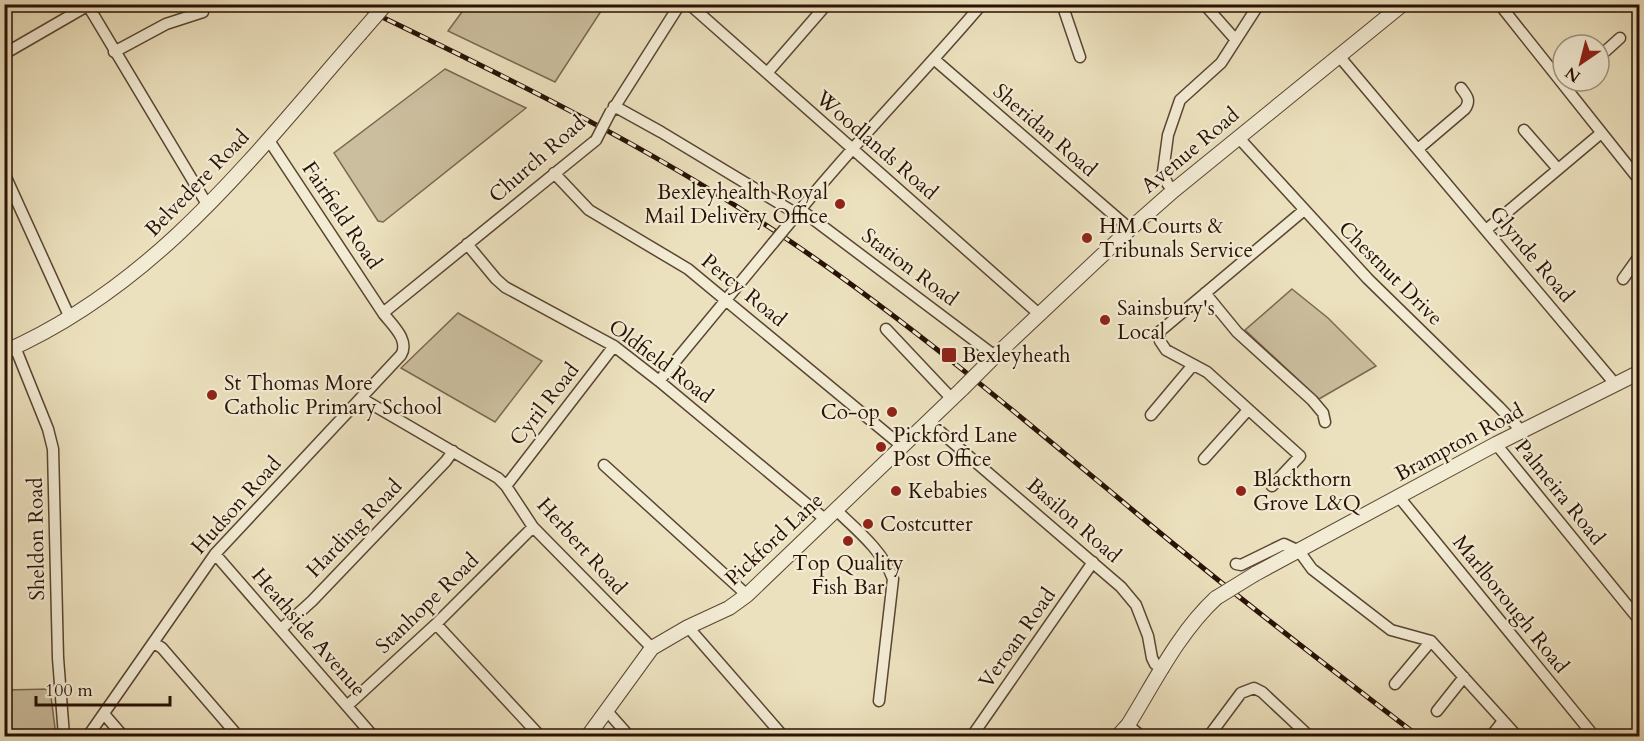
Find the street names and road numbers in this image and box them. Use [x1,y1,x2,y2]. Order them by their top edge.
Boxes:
street label: Sheridan Road [986,77,1103,184]
street label: Woodlands Road [809,83,944,207]
street label: Avenue Road [1135,101,1246,200]
street label: Church Road [483,109,592,210]
street label: Belvedere Road [139,123,256,243]
street label: Fairfield Road [295,156,388,275]
street label: Glynde Road [1483,200,1580,309]
street label: Chestnut Drive [1332,215,1449,332]
street label: Station Road [856,222,964,313]
street label: Percy Road [695,247,792,334]
street label: Oldfield Road [602,312,719,410]
street label: Cyril Road [503,357,586,452]
street label: Brampton Road [1390,396,1529,488]
street label: Palmeira Road [1508,433,1611,551]
street label: Hudson Road [185,450,288,561]
street label: Basilon Road [1020,471,1127,570]
street label: Harding Road [300,473,409,584]
street label: Sheldon Road [21,477,52,601]
street label: Pickford Lane [719,486,830,592]
street label: Herbert Road [530,491,633,601]
street label: Marlborough Road [1446,529,1575,680]
street label: Stanhope Road [369,547,485,660]
street label: Heathside Avenue [245,562,373,703]
street label: Veroan Road [972,582,1063,694]

